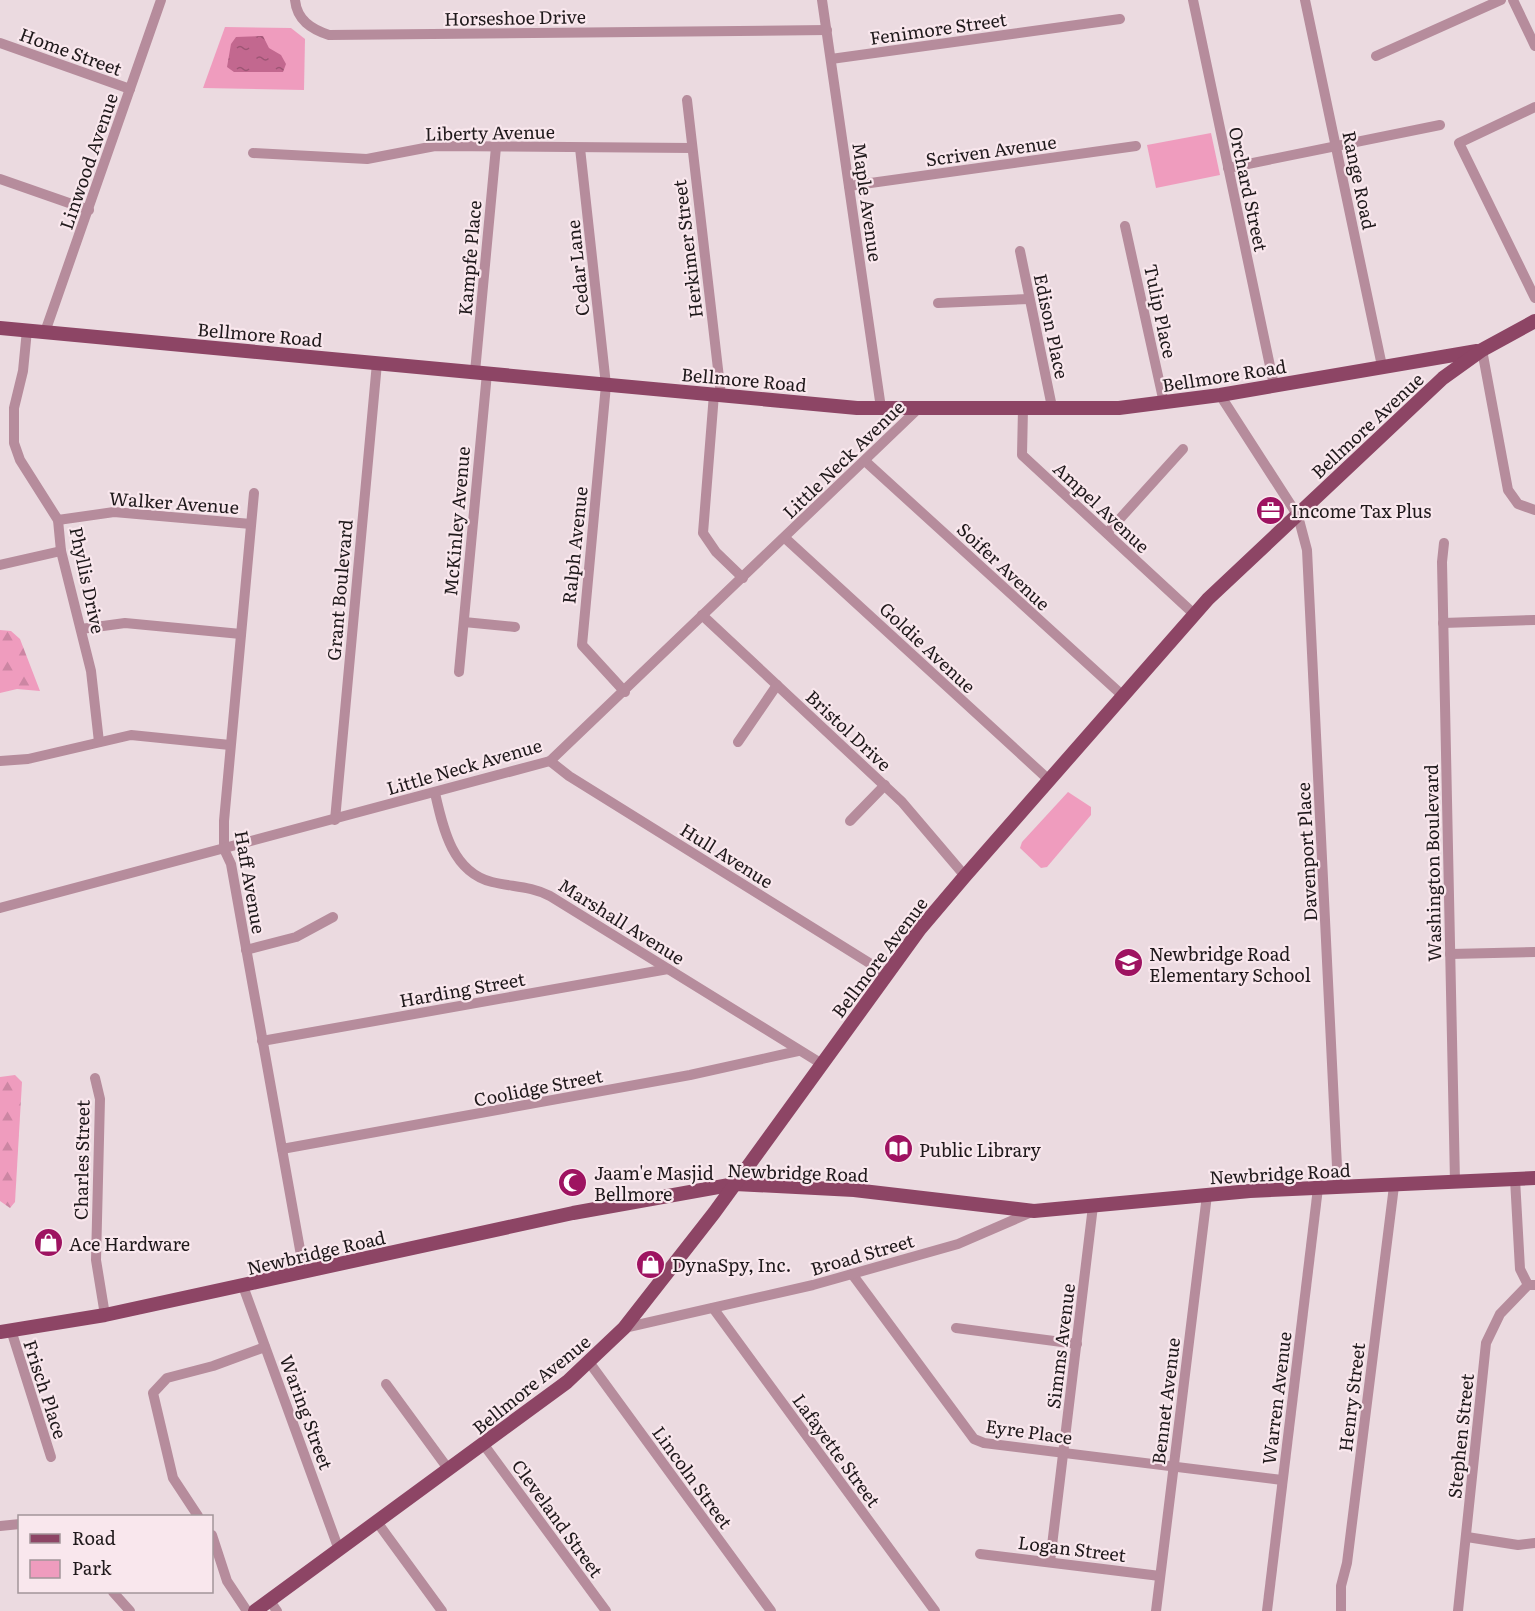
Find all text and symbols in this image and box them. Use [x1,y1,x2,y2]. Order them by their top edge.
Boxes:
street label: Horseshoe Drive [444,2,586,32]
street label: Fenimore Street [868,5,1009,51]
street label: Home Street [16,20,127,82]
street label: Linwood Avenue [52,89,124,233]
street label: Liberty Avenue [425,117,555,147]
street label: Orchard Street [1223,124,1276,255]
street label: Scriven Avenue [924,127,1058,173]
street label: Range Road [1336,128,1384,232]
street label: Maple Avenue [846,141,890,263]
street label: Herkimer Street [665,177,709,320]
street label: Kampfe Place [451,199,487,317]
street label: Cedar Lane [559,218,595,318]
street label: Tulip Place [1138,261,1184,361]
street label: Edison Place [1028,271,1076,381]
street label: Bellmore Road [196,315,324,353]
street label: Bellmore Road [1160,352,1288,398]
street label: Bellmore Road [680,360,808,398]
street label: Bellmore Avenue [1305,366,1429,484]
street label: Little Neck Avenue [776,394,910,524]
street label: McKinley Avenue [436,445,476,597]
street label: Ampel Avenue [1048,455,1156,559]
street label: Walker Avenue [108,484,240,520]
street label: Ralph Avenue [554,485,594,605]
office icon: Income Tax Plus [1254,494,1286,526]
place label: Income Tax Plus [1291,497,1431,524]
street label: Soifer Avenue [951,516,1057,616]
street label: Grant Boulevard [319,518,359,662]
street label: Phyllis Drive [63,524,113,636]
street label: Goldie Avenue [874,595,982,699]
street label: Bristol Drive [800,683,898,777]
street label: Little Neck Avenue [383,731,545,801]
street label: Washington Boulevard [1417,764,1447,962]
street label: Davenport Place [1289,782,1323,922]
street label: Hull Avenue [675,816,779,894]
street label: Haff Avenue [229,828,273,936]
street label: Marshall Avenue [554,871,690,971]
street label: Bellmore Avenue [825,891,933,1023]
place label: Newbridge Road Elementary School [1149,940,1311,988]
school or university icon: Newbridge Road Elementary School [1112,947,1144,979]
street label: Harding Street [397,965,528,1013]
street label: Coolidge Street [471,1061,605,1113]
street label: Charles Street [66,1099,96,1220]
library icon: Public Library [882,1133,914,1165]
place label: Public Library [919,1136,1042,1163]
street label: Newbridge Road [727,1156,869,1188]
street label: Newbridge Road [1209,1156,1351,1190]
place label: Jaam'e Masjid Bellmore [594,1159,714,1207]
mosque icon: Jaam'e Masjid Bellmore [557,1166,589,1198]
street label: Newbridge Road [244,1223,388,1281]
street label: Broad Street [807,1226,918,1282]
shop icon: Ace Hardware [32,1227,64,1259]
place label: Ace Hardware [69,1230,190,1257]
shop icon: DynaSpy, Inc. [635,1248,667,1280]
place label: DynaSpy, Inc. [672,1251,792,1278]
street label: Simms Avenue [1039,1282,1081,1410]
street label: Bellmore Avenue [466,1328,596,1440]
street label: Warren Avenue [1254,1330,1298,1466]
street label: Frisch Place [17,1336,75,1442]
street label: Bennet Avenue [1144,1336,1186,1466]
street label: Henry Street [1331,1340,1371,1453]
street label: Waring Street [274,1351,341,1474]
street label: Stephen Street [1440,1371,1480,1500]
street label: Lafayette Street [787,1388,888,1513]
street label: Eyre Place [984,1412,1074,1450]
street label: Lincoln Street [646,1420,740,1535]
street label: Cleveland Street [506,1453,611,1583]
legend [18,1515,213,1593]
text: Road [72,1524,116,1551]
street label: Logan Street [1017,1528,1128,1568]
text: Park [72,1554,113,1581]

